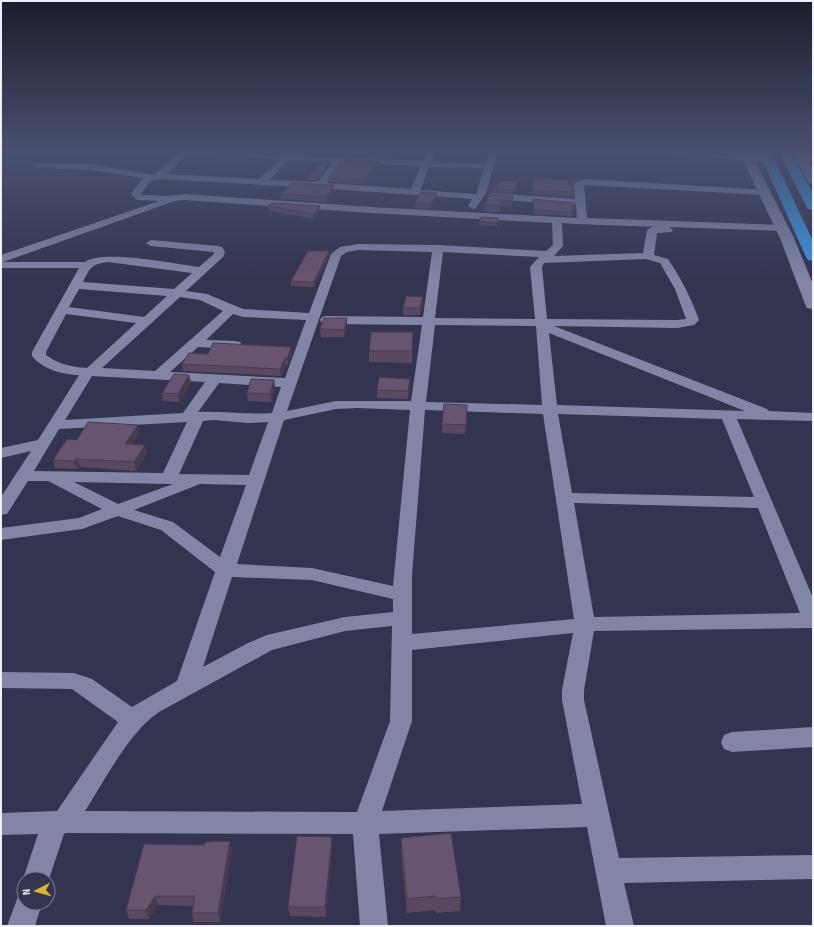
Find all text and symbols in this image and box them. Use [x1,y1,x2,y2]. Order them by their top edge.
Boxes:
north arrow [16,871,56,911]
text: N [20,888,33,896]

